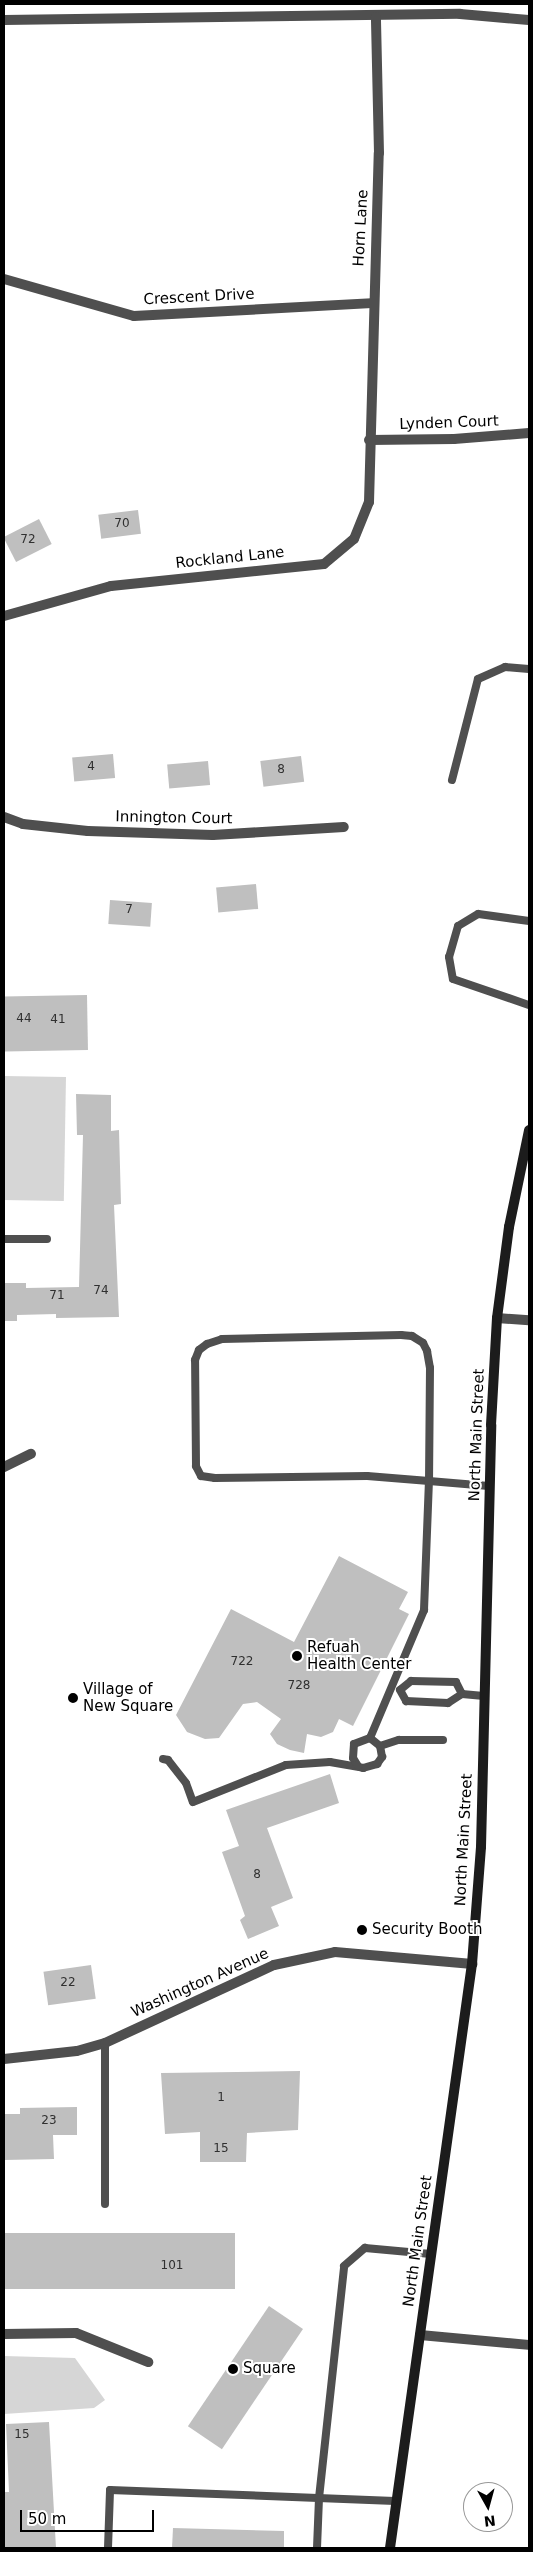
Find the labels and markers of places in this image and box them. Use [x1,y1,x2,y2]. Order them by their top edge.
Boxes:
place label: Refuah Health Center [307,1638,412,1673]
marker: Refuah Health Center [291,1650,303,1662]
place label: Village of New Square [83,1680,173,1715]
marker: Village of New Square [67,1692,79,1704]
place label: Security Booth [372,1921,482,1939]
marker: Security Booth [356,1924,368,1936]
place label: Square [243,2360,296,2378]
marker: Square [227,2363,239,2375]

